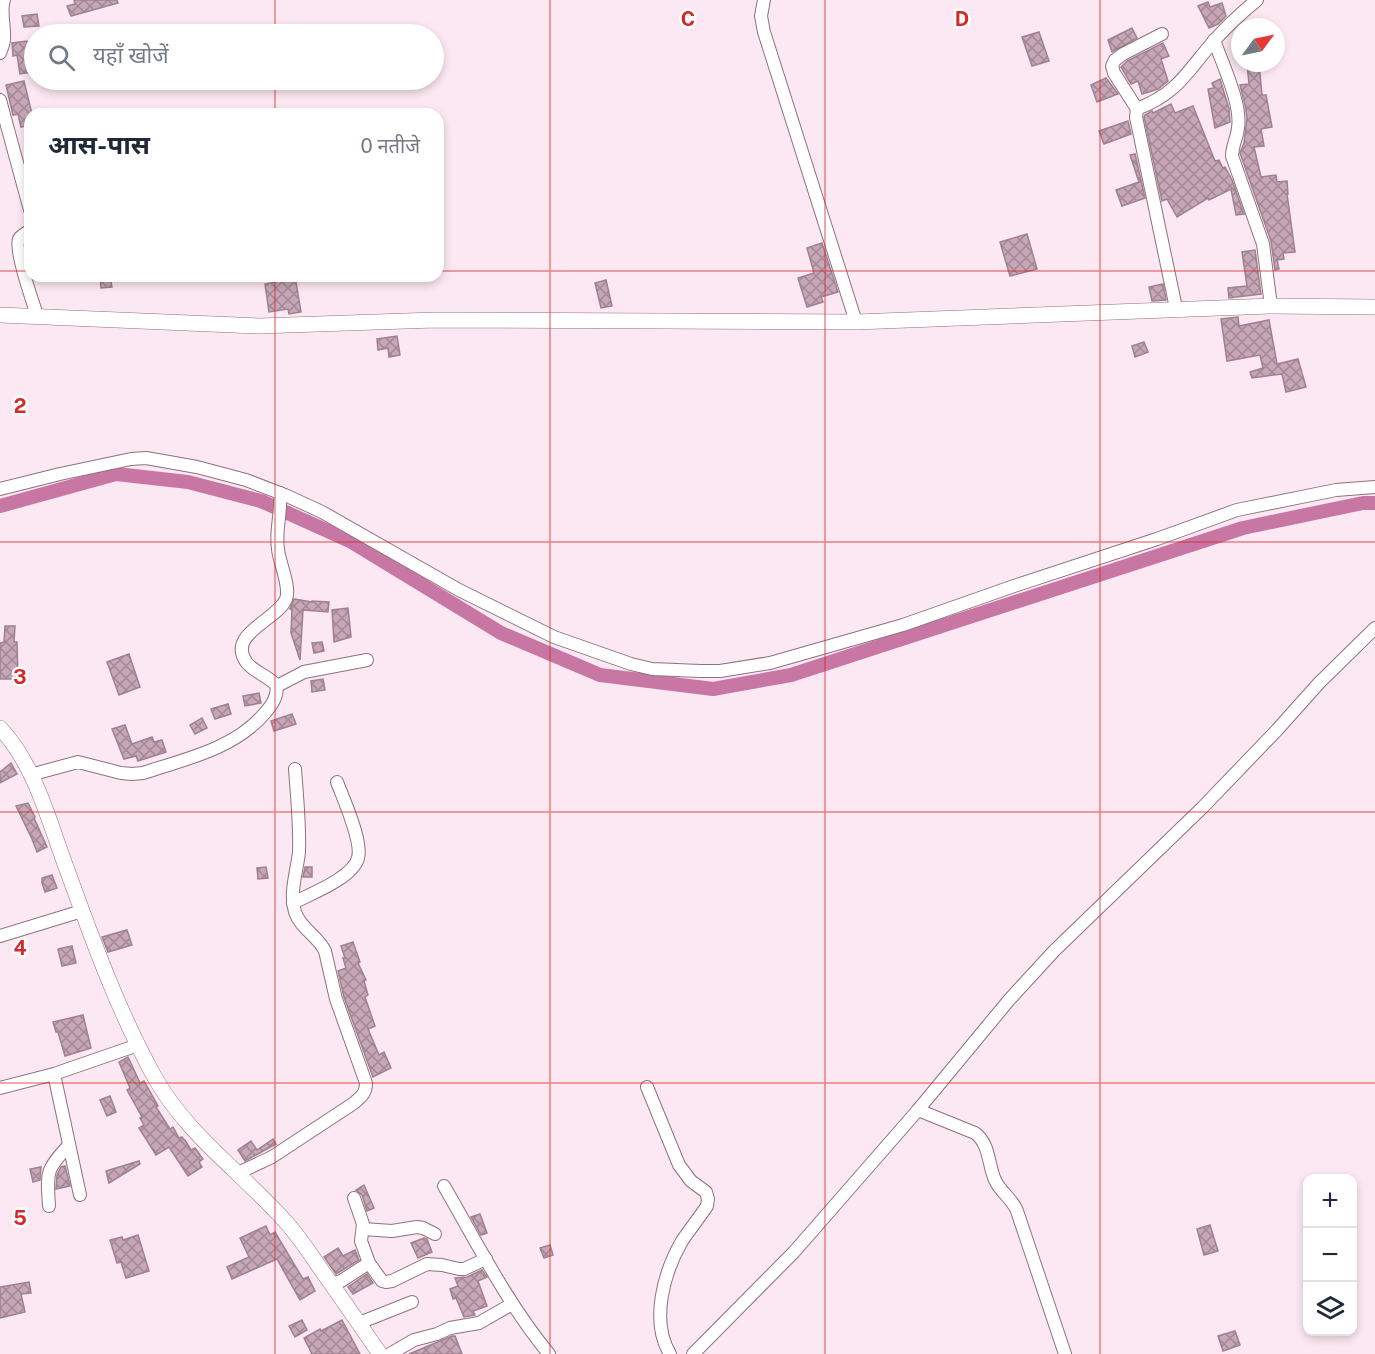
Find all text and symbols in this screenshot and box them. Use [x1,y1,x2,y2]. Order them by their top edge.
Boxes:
text: C [681,7,695,31]
text: D [955,7,969,31]
north arrow [1231,18,1285,72]
search box [24,24,444,90]
icon: search [45,41,78,74]
text: यहाँ खोजें [93,42,169,68]
text: आस-पास [48,129,150,160]
text: 0 नतीजे [360,134,420,158]
text: 2 [14,394,26,418]
text: 3 [13,665,27,689]
text: 4 [13,936,27,960]
map controls [1303,1174,1357,1336]
button: + [1303,1174,1357,1228]
text: 5 [13,1206,27,1230]
button: − [1303,1228,1357,1282]
button: layers [1303,1282,1357,1336]

